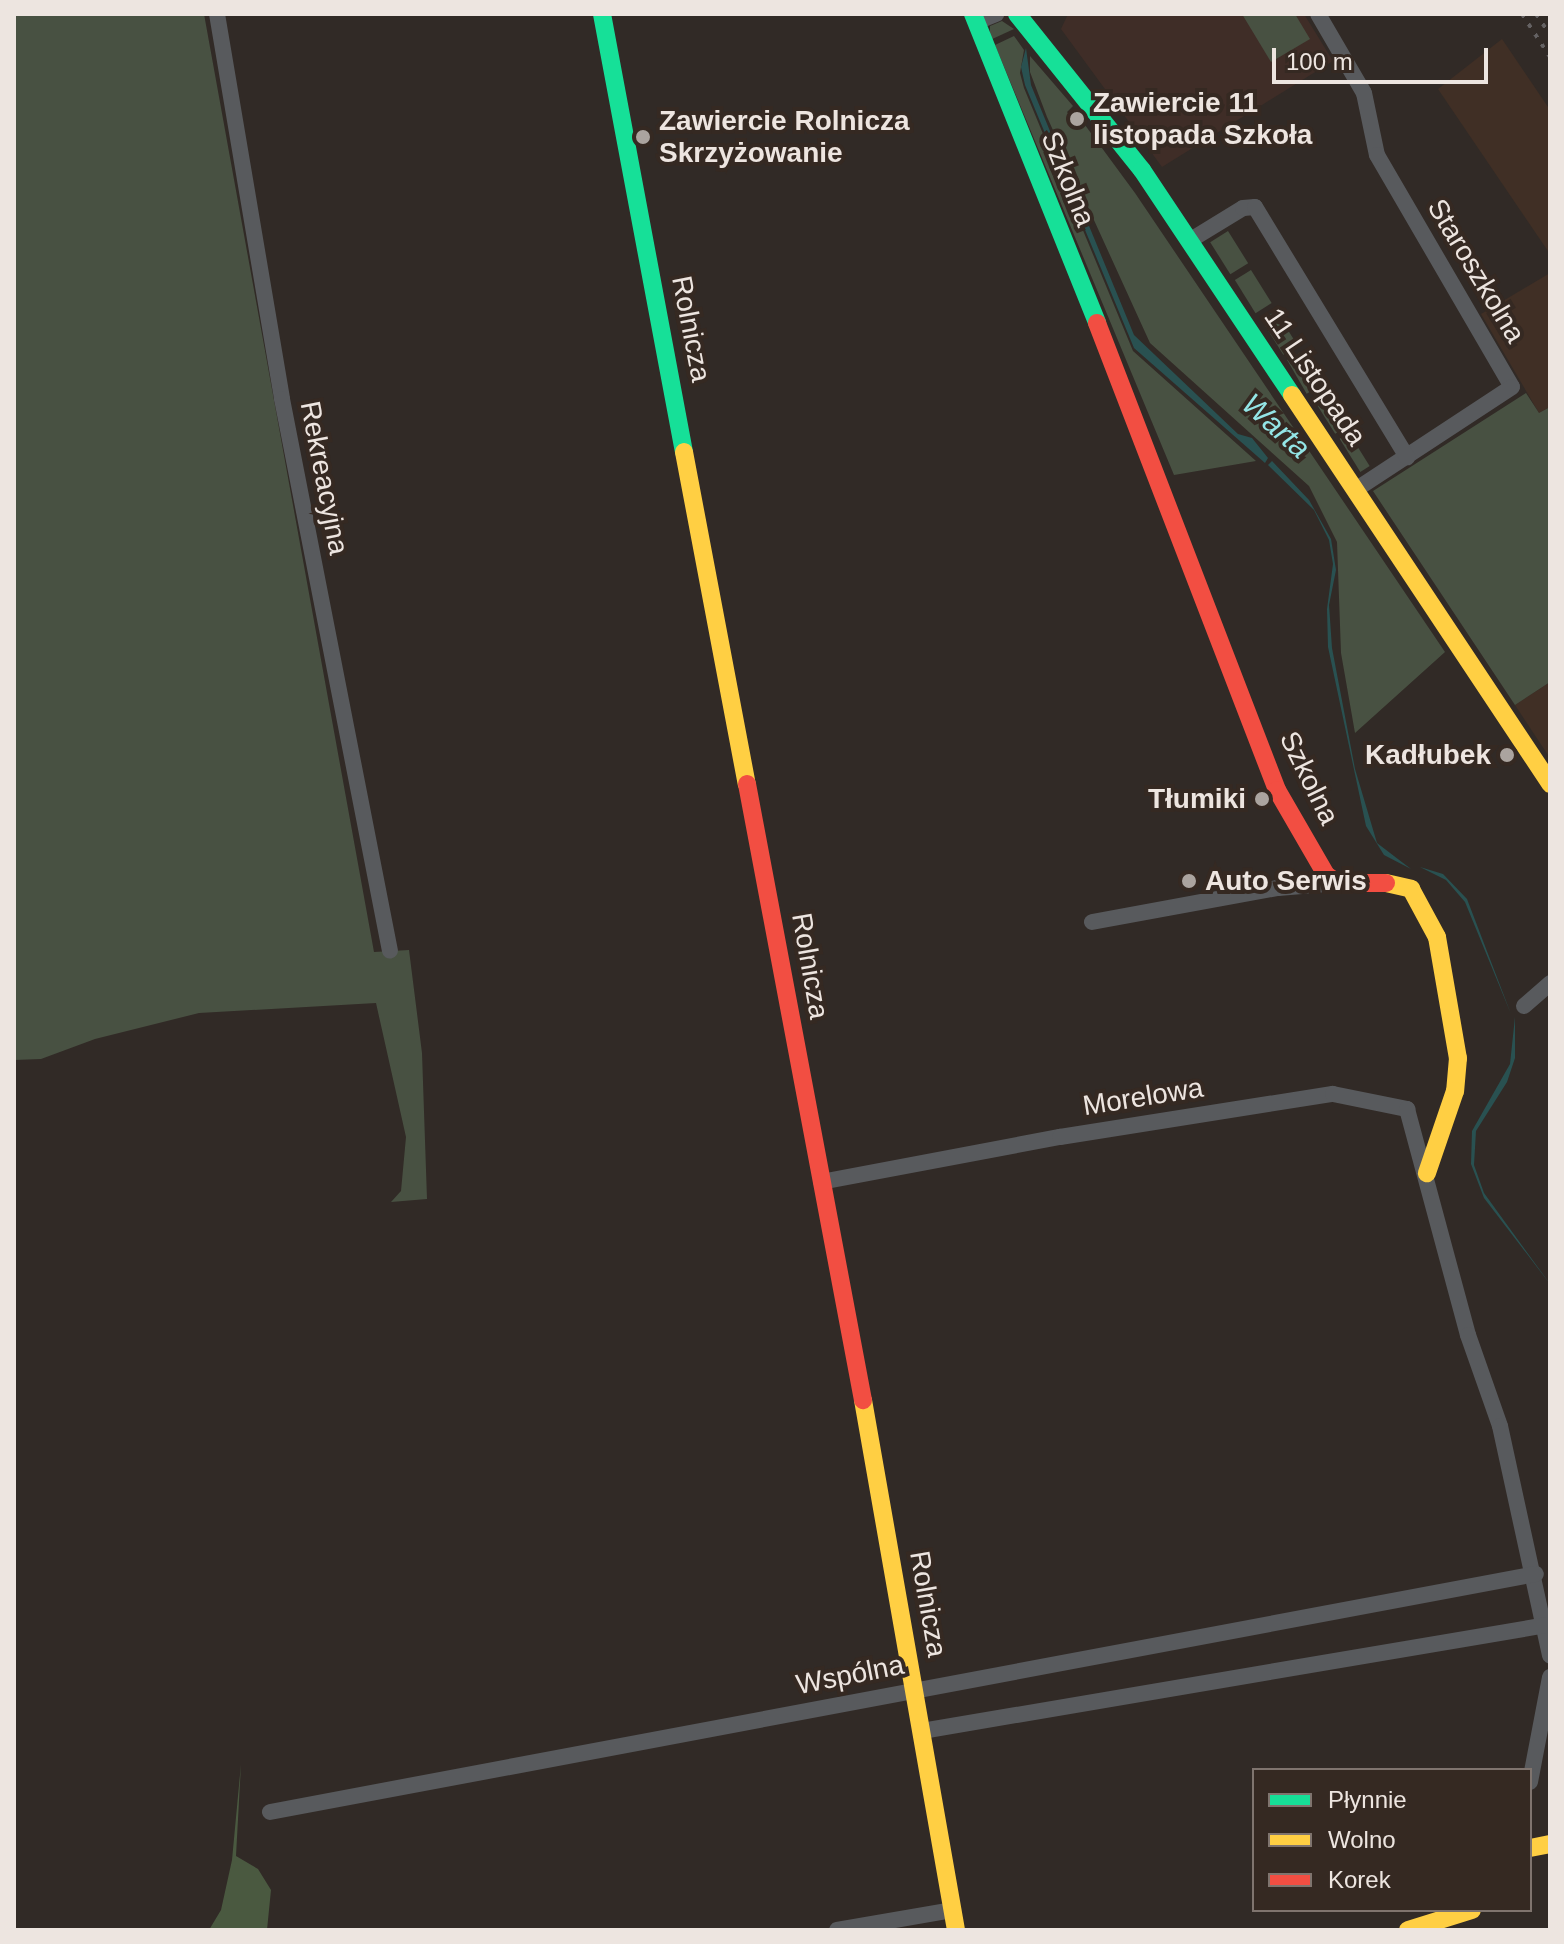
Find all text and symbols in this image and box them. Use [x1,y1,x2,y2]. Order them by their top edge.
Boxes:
scale bar [1276,32,1492,82]
text: 100 m [1286,48,1353,75]
place label: Zawiercie 11 listopada Szkoła [1093,86,1312,152]
place label: Zawiercie Rolnicza Skrzyżowanie [659,104,910,170]
marker: Zawiercie 11 listopada Szkoła [1068,110,1086,128]
street label: Szkolna [1034,127,1102,231]
marker: Zawiercie Rolnicza Skrzyżowanie [634,128,652,146]
street label: Staroszkolna [1420,193,1532,349]
street label: Rolnicza [664,273,718,385]
street label: 11 Listopada [1257,302,1373,452]
water label: Warta [1234,386,1318,466]
street label: Rekreacyjna [293,398,355,558]
street label: Szkolna [1272,726,1346,830]
place label: Kadłubek [1365,738,1491,772]
marker: Kadłubek [1498,746,1516,764]
place label: Tłumiki [1148,782,1246,816]
marker: Tłumiki [1253,790,1271,808]
place label: Auto Serwis [1205,864,1367,898]
marker: Auto Serwis [1180,872,1198,890]
street label: Rolnicza [784,910,836,1022]
street label: Morelowa [1080,1071,1206,1123]
street label: Rolnicza [902,1548,954,1660]
street label: Wspólna [793,1648,907,1702]
legend [1252,1768,1532,1912]
text: Płynnie [1328,1786,1407,1813]
text: Wolno [1328,1826,1396,1853]
text: Korek [1328,1866,1391,1893]

